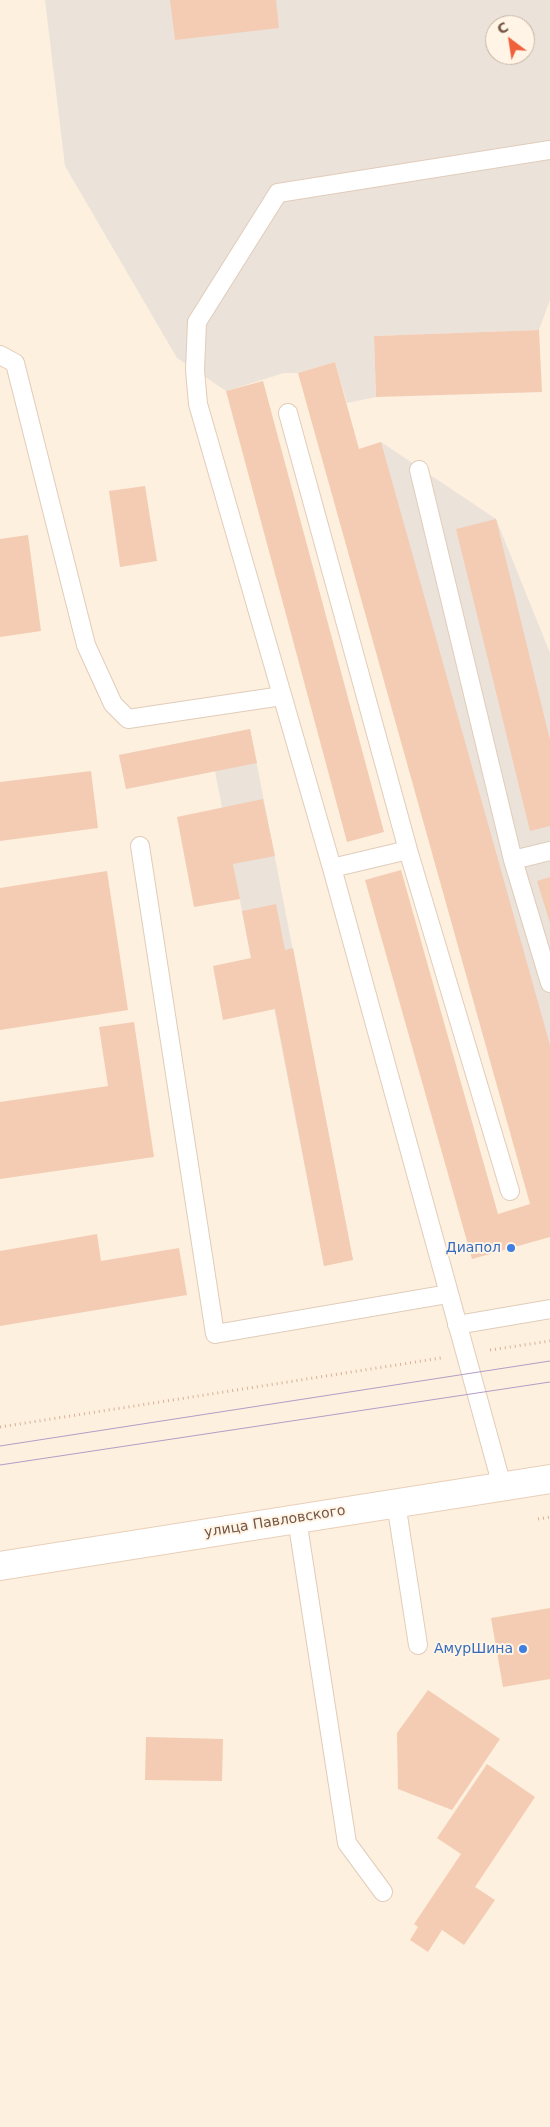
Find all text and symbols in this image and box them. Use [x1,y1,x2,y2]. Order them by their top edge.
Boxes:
north arrow [485,15,535,65]
text: С [494,18,511,38]
place label: Диапол [446,1240,501,1256]
marker: Диапол [505,1242,517,1254]
street label: улица Павловского [203,1503,347,1541]
place label: АмурШина [434,1641,513,1657]
marker: АмурШина [517,1643,529,1655]

